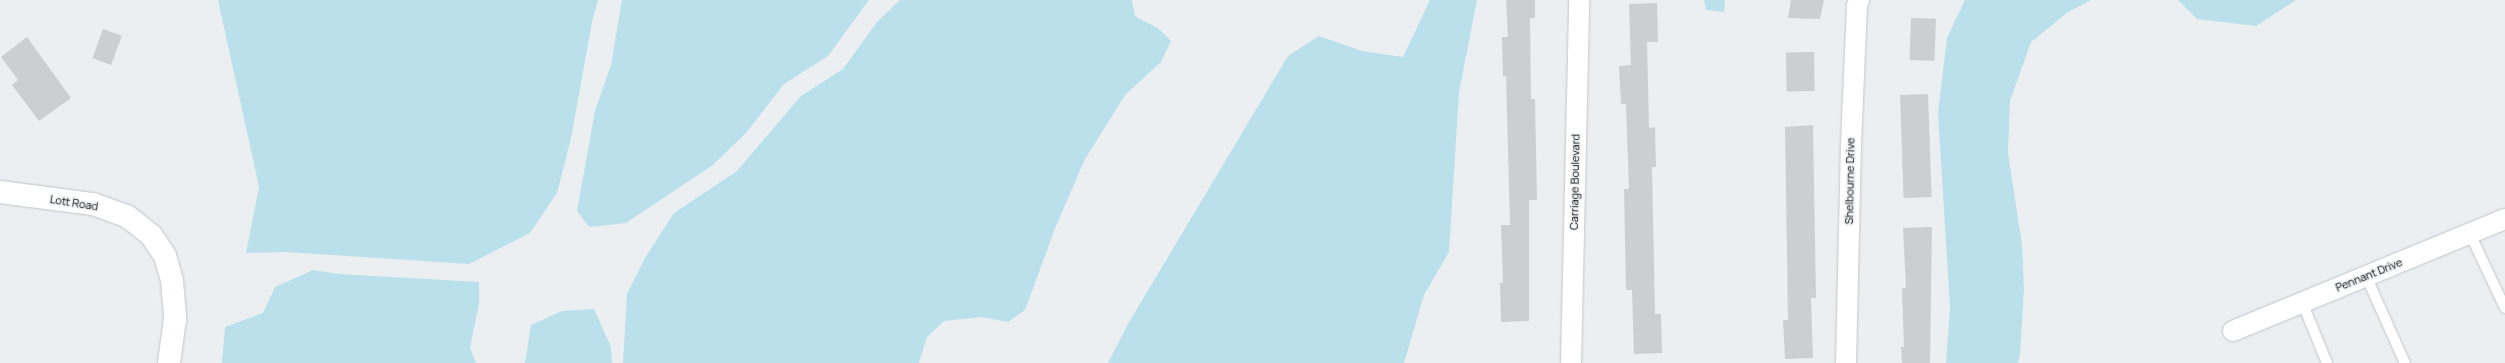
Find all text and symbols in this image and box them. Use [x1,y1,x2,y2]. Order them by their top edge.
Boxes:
street label: Carriage Boulevard [1568,134,1582,230]
street label: Shelbourne Drive [1843,138,1857,224]
street label: Lott Road [49,193,99,213]
street label: Pennant Drive [2334,256,2404,294]

